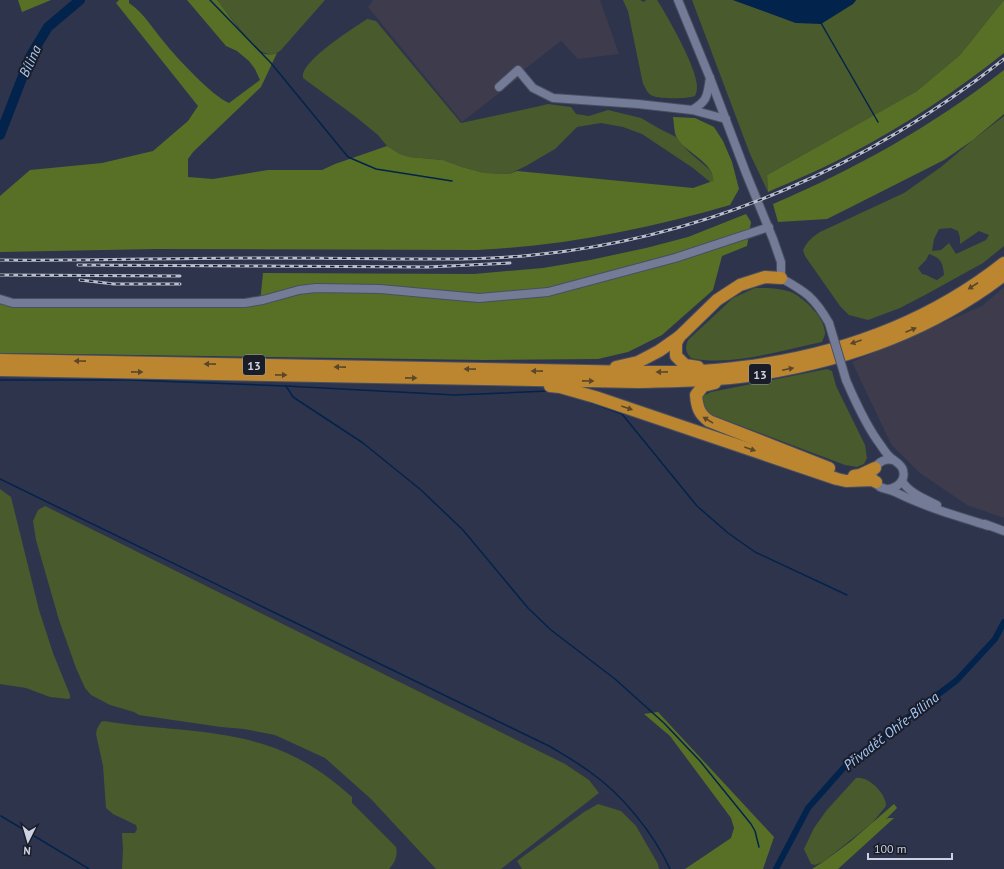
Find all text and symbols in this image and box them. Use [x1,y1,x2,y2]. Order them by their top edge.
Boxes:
water label: Bílina [15,42,45,80]
one-way arrow [968,282,978,290]
one-way arrow [906,327,918,333]
one-way arrow [850,339,862,345]
road number: 13 [243,355,265,375]
one-way arrow [74,358,86,365]
one-way arrow [203,361,216,367]
one-way arrow [333,364,346,370]
road number: 13 [749,364,771,384]
one-way arrow [781,365,794,371]
one-way arrow [463,366,476,372]
one-way arrow [531,367,543,374]
one-way arrow [131,369,144,375]
one-way arrow [655,369,668,375]
one-way arrow [275,372,288,378]
one-way arrow [405,374,417,381]
one-way arrow [582,378,595,384]
one-way arrow [621,405,633,411]
one-way arrow [702,416,714,423]
one-way arrow [744,446,756,452]
water label: Přivaděč Ohře-Bílina [840,688,943,774]
north arrow [8,821,48,861]
scale bar [868,835,952,861]
text: 100 m [874,841,907,856]
text: N [23,844,31,858]

